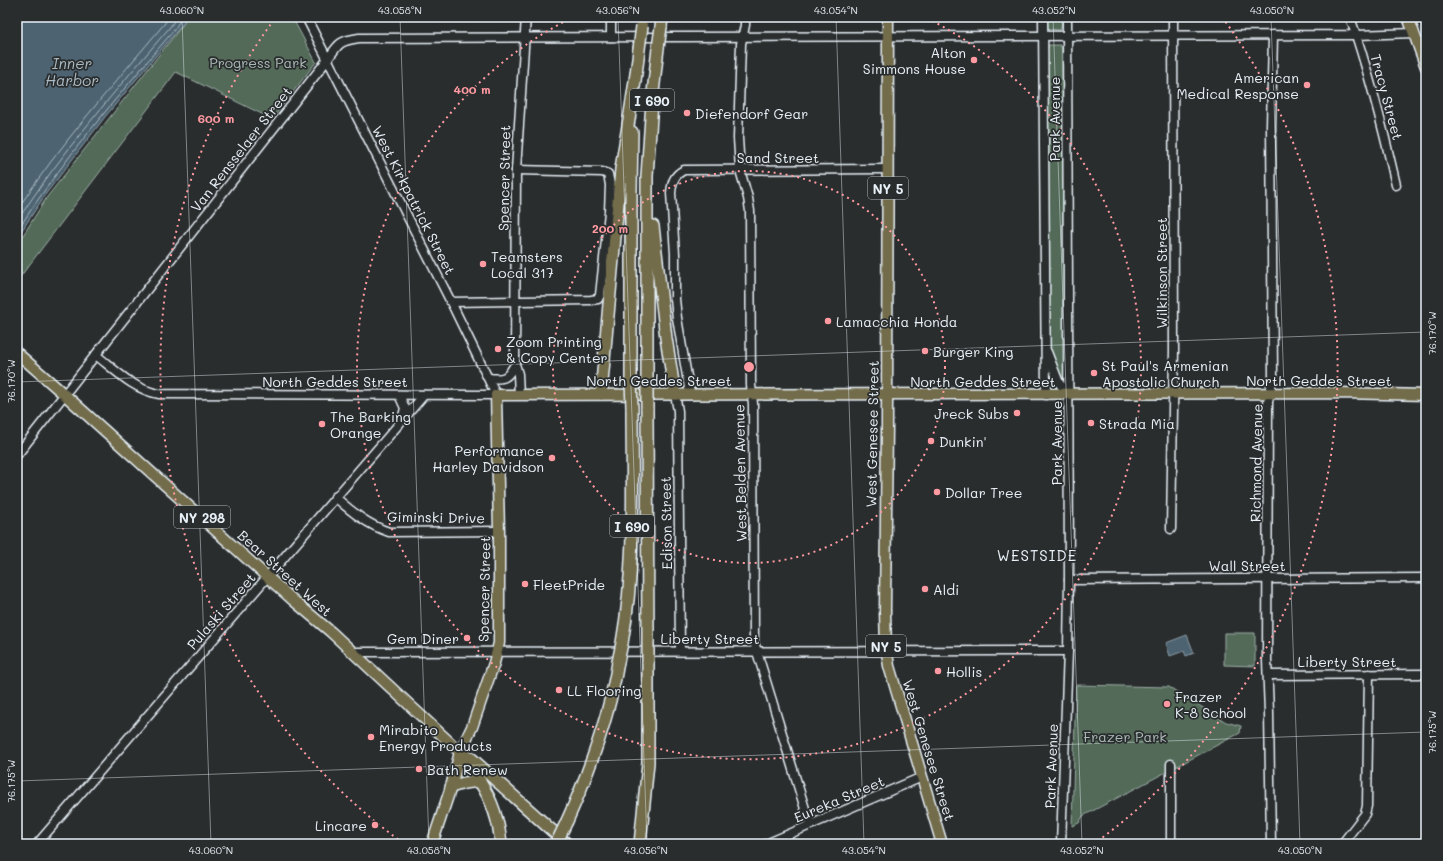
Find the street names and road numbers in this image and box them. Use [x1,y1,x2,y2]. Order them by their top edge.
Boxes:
street label: Tracy Street [1366,52,1408,142]
street label: Park Avenue [1045,77,1064,161]
street label: Van Rensselaer Street [186,82,296,216]
road number: I 690 [630,89,674,111]
street label: West Kirkpatrick Street [368,122,460,278]
street label: Spencer Street [494,125,514,231]
street label: Sand Street [737,148,819,167]
road number: NY 5 [868,177,908,199]
street label: Wilkinson Street [1152,217,1171,329]
street label: West Genesee Street [861,360,883,508]
street label: North Geddes Street [586,371,732,390]
street label: North Geddes Street [1246,371,1392,390]
street label: North Geddes Street [262,372,408,391]
street label: North Geddes Street [910,372,1056,391]
street label: Park Avenue [1047,401,1066,485]
street label: West Belden Avenue [729,404,751,542]
street label: Richmond Avenue [1245,404,1267,522]
street label: Edison Street [656,476,676,570]
road number: NY 298 [174,506,230,528]
street label: Giminski Drive [387,507,485,527]
road number: I 690 [610,515,654,537]
street label: Bear Street West [234,526,336,620]
street label: Spencer Street [474,536,494,642]
street label: Wall Street [1208,556,1286,575]
street label: Pulaski Street [182,569,260,653]
street label: Liberty Street [661,629,759,648]
road number: NY 5 [866,635,906,657]
street label: Liberty Street [1298,652,1396,671]
street label: West Genesee Street [898,677,960,823]
street label: Park Avenue [1040,723,1062,809]
street label: Eureka Street [791,771,887,827]

